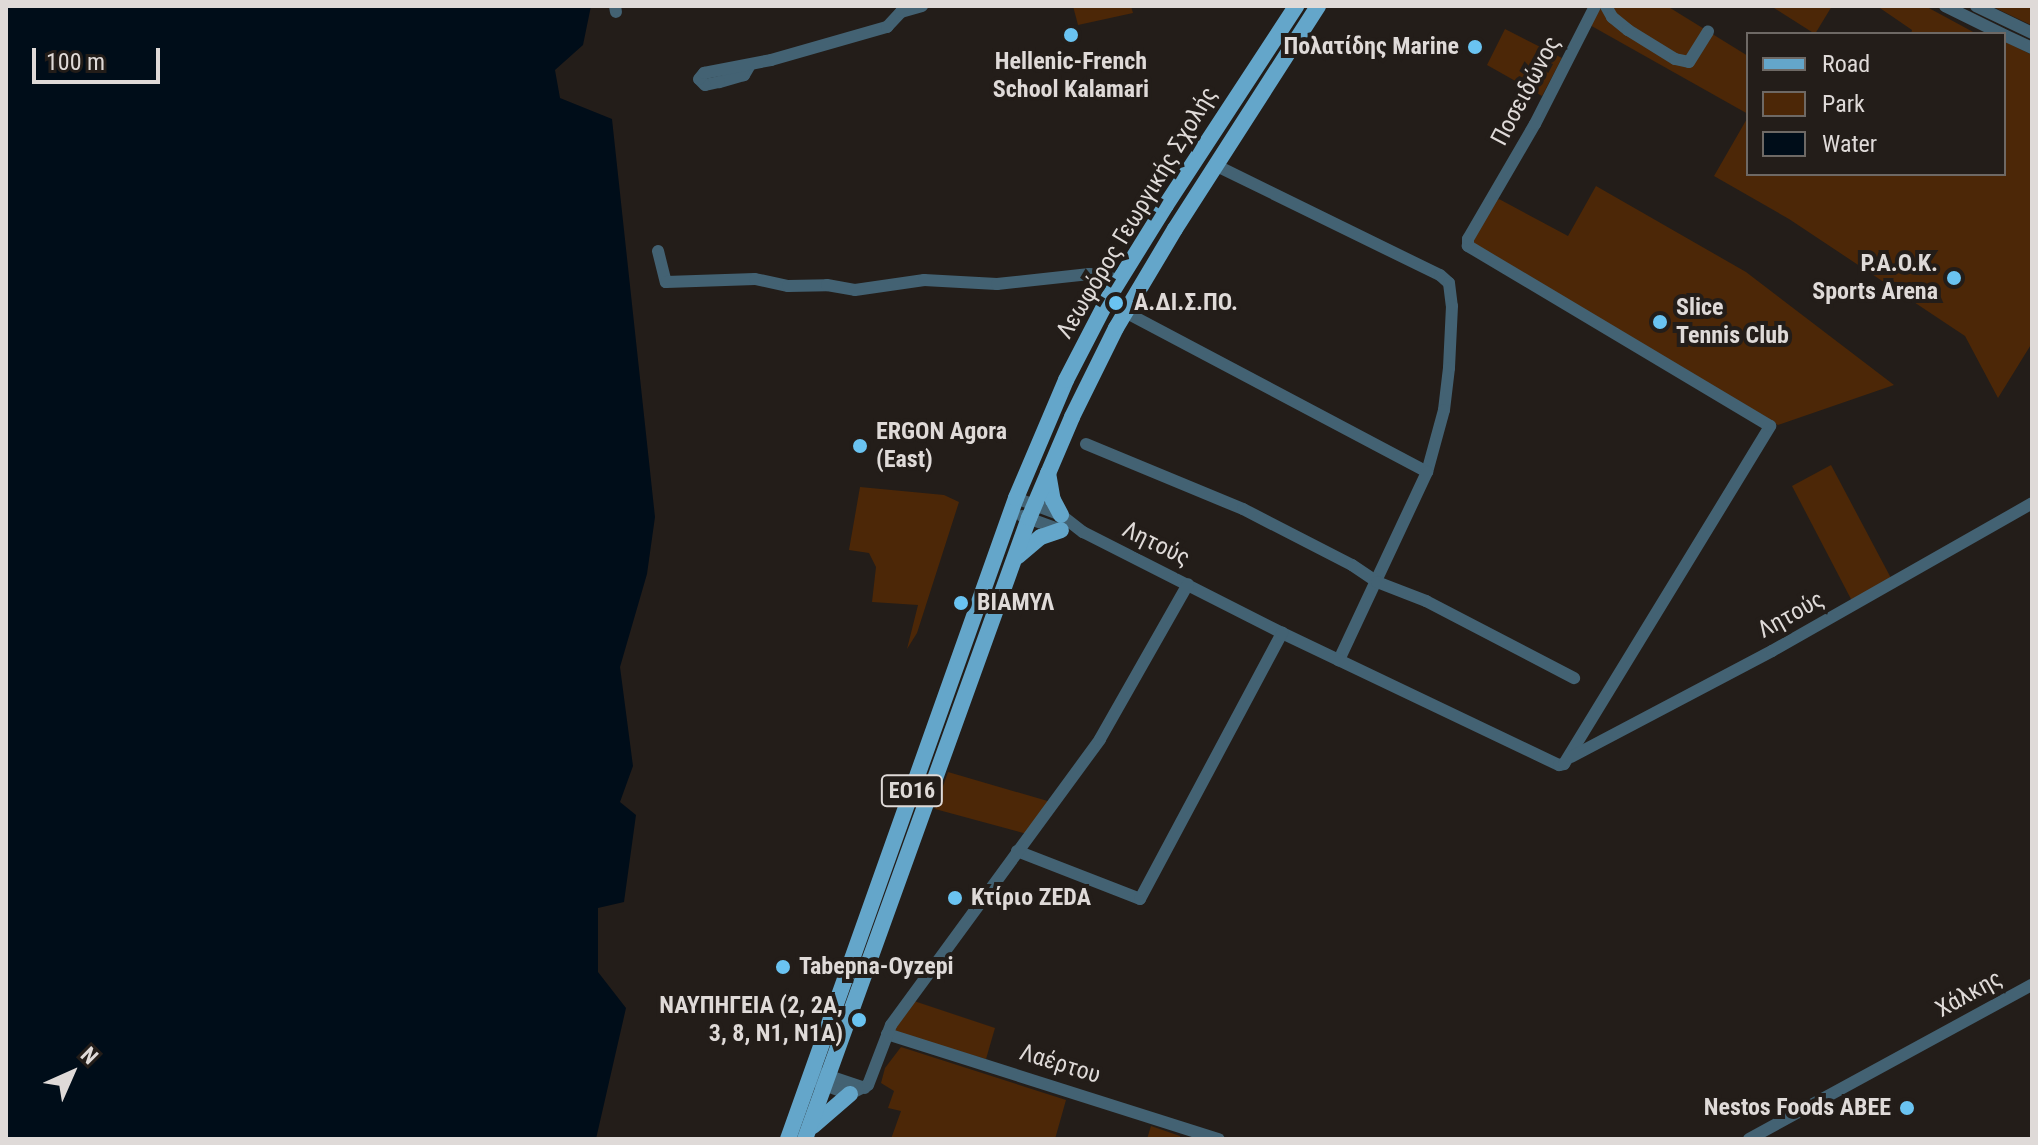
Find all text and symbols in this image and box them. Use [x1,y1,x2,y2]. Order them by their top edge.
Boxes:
marker: Hellenic-French School Kalamari [1062,26,1080,44]
street label: Ποσειδώνος [1485,31,1567,151]
scale bar [36,32,164,82]
legend [1746,32,2006,176]
place label: Πολατίδης Marine [1283,33,1459,61]
marker: Πολατίδης Marine [1466,38,1484,56]
text: 100 m [46,48,105,76]
place label: Hellenic-French School Kalamari [993,48,1149,104]
text: Road [1822,50,1870,78]
street label: Λεωφόρος Γεωργικής Σχολής [1050,82,1224,344]
text: Park [1822,90,1865,118]
text: Water [1822,130,1877,158]
place label: P.A.O.K. Sports Arena [1812,250,1938,306]
marker: P.A.O.K. Sports Arena [1945,269,1963,287]
place label: Α.ΔΙ.Σ.ΠΟ. [1134,289,1238,317]
marker: Α.ΔΙ.Σ.ΠΟ. [1105,292,1127,314]
place label: Slice Tennis Club [1676,294,1789,350]
marker: Slice Tennis Club [1651,313,1669,331]
place label: ERGON Agora (East) [876,418,1007,474]
marker: ERGON Agora (East) [851,437,869,455]
street label: Λητούς [1118,515,1194,573]
street label: Λητούς [1753,585,1829,645]
place label: ΒΙΑΜΥΛ [977,589,1054,617]
marker: ΒΙΑΜΥΛ [952,594,970,612]
road number: ΕΟ16 [880,773,944,809]
place label: Κτίριο ZEDA [971,884,1091,912]
marker: Κτίριο ZEDA [946,889,964,907]
place label: Tabepna-Oyzepi [799,953,954,981]
marker: Tabepna-Oyzepi [774,958,792,976]
street label: Χάλκης [1931,964,2007,1024]
place label: ΝΑΥΠΗΓΕΙΑ (2, 2Α, 3, 8, Ν1, Ν1Α) [659,992,843,1048]
marker: ΝΑΥΠΗΓΕΙΑ (2, 2Α, 3, 8, Ν1, Ν1Α) [850,1011,868,1029]
north arrow [32,1033,112,1113]
street label: Λαέρτου [1016,1038,1104,1090]
text: N [76,1042,103,1069]
place label: Nestos Foods ABEE [1704,1094,1891,1122]
marker: Nestos Foods ABEE [1898,1099,1916,1117]

